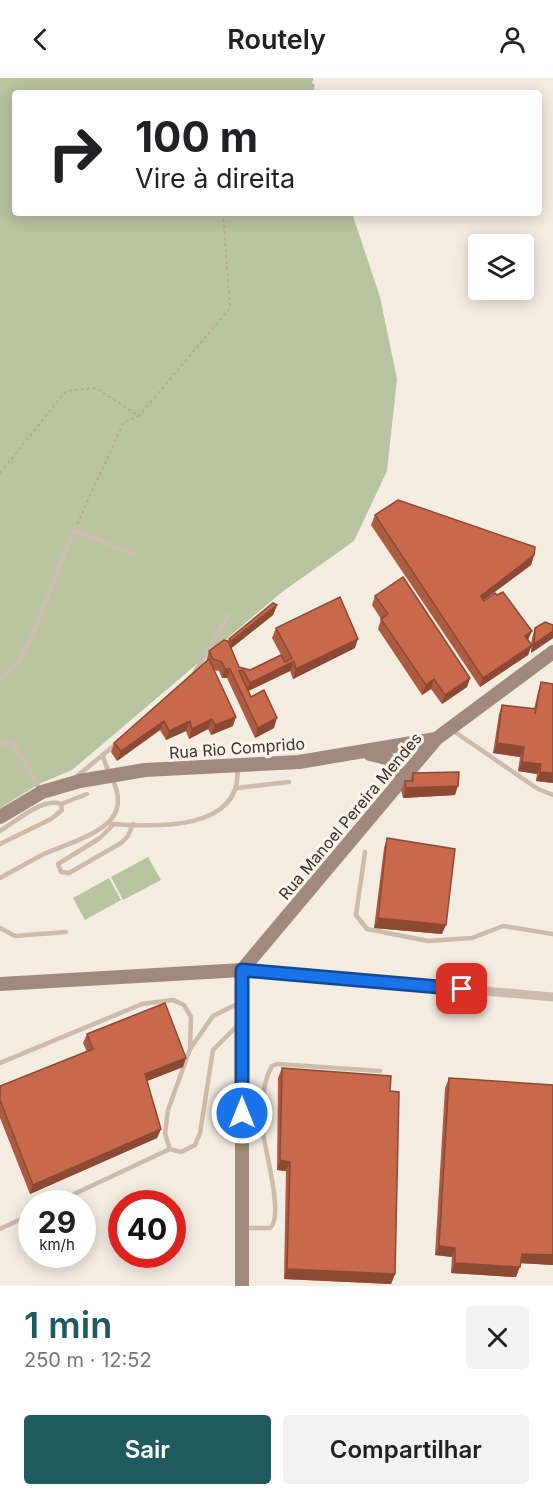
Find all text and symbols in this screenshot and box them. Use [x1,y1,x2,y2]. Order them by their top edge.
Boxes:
icon: back [24,23,57,56]
text: Routely [227,23,326,56]
icon: person [496,23,529,56]
text: 100 m [135,111,258,162]
icon: right [36,114,114,192]
text: Vire à direita [135,162,295,195]
map controls [468,234,534,300]
button: layers [468,234,534,300]
street label: Rua Manoel Pereira Mendes [274,728,426,904]
street label: Rua Rio Comprido [168,733,306,763]
pin [436,963,487,1014]
icon: arrive [445,972,478,1005]
position arrow [210,1081,274,1145]
speed limit sign: 40 [108,1190,186,1268]
text: 29 [38,1204,76,1240]
text: km/h [39,1235,75,1254]
text: 1 min [24,1303,112,1347]
button: close [466,1306,529,1369]
text: 250 m · 12:52 [24,1348,152,1372]
button: Sair [24,1415,271,1484]
button: Compartilhar [283,1415,529,1484]

